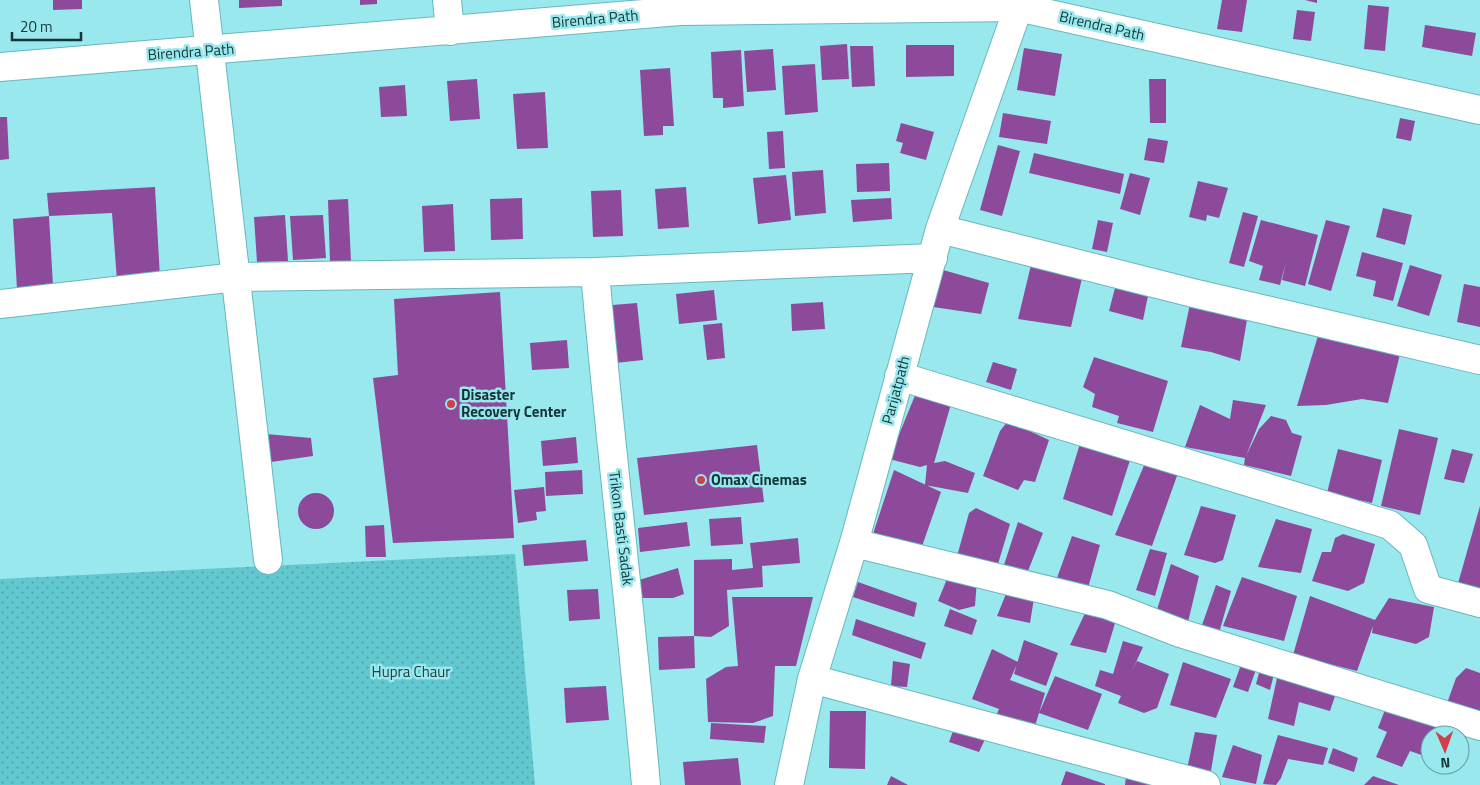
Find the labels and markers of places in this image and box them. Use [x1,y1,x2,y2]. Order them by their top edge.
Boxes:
place label: Disaster Recovery Center [461,383,567,423]
marker: Disaster Recovery Center [445,398,457,410]
place label: Omax Cinemas [711,468,807,491]
marker: Omax Cinemas [695,474,707,486]

